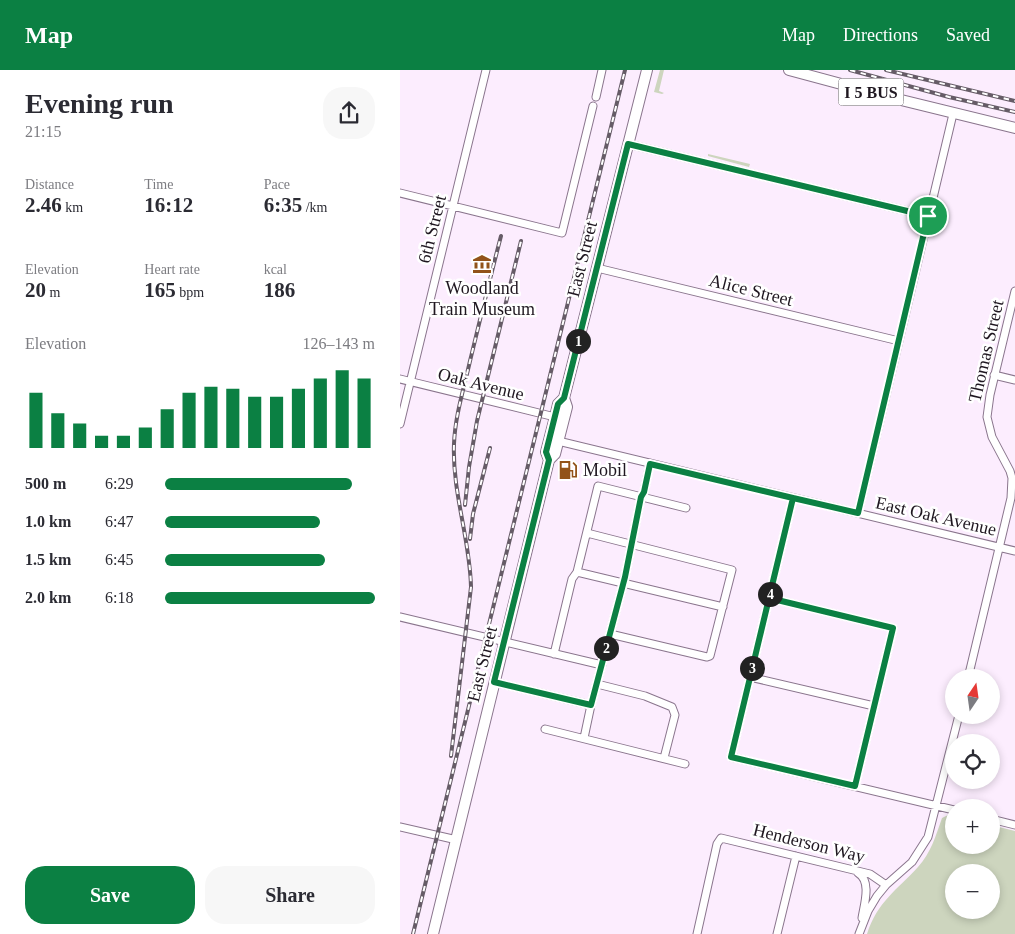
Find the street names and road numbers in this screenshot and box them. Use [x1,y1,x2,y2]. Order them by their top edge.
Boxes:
road number: I 5 BUS [838,78,904,106]
street label: 6th Street [414,193,450,265]
street label: East Street [563,219,601,299]
street label: Alice Street [707,270,795,310]
street label: Thomas Street [965,298,1007,404]
street label: Oak Avenue [436,364,526,404]
street label: East Oak Avenue [874,492,998,540]
street label: East Street [463,624,501,704]
street label: Henderson Way [751,819,867,867]

